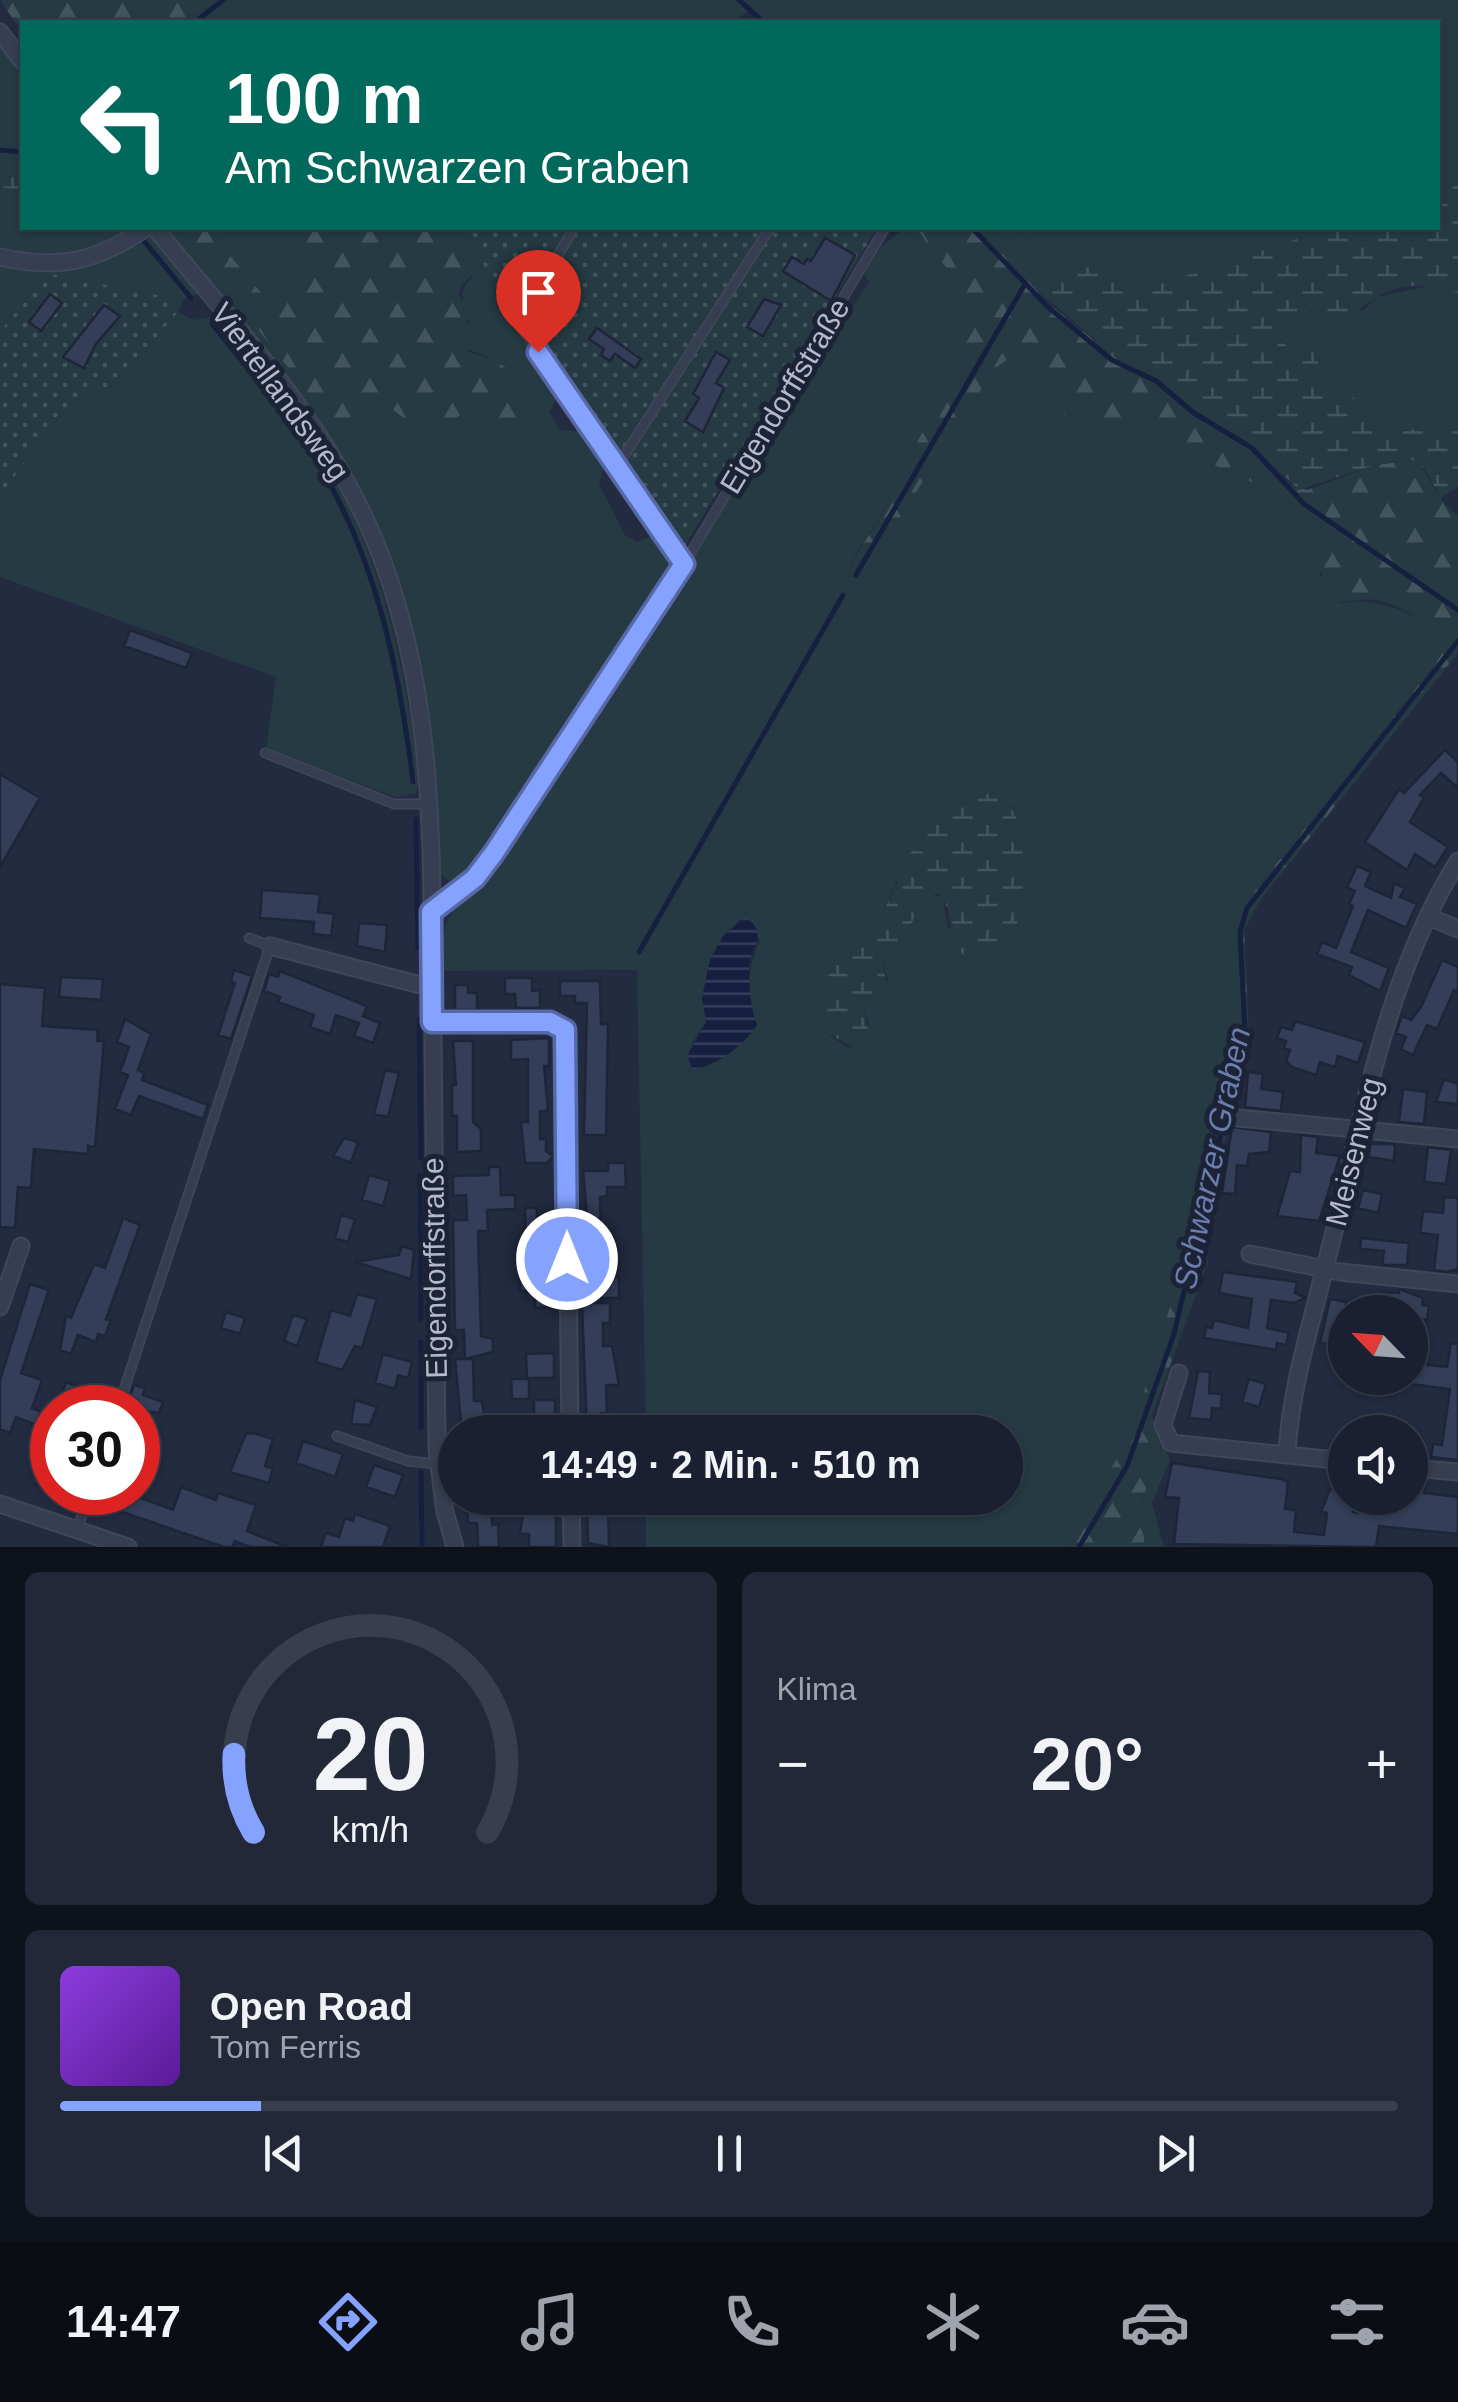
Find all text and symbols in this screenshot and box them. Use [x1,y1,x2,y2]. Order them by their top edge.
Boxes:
icon: left [60,60,190,190]
text: 100 m [225,60,423,138]
text: Am Schwarzen Graben [225,142,690,193]
pin [496,250,581,353]
icon: arrive [511,265,566,320]
street label: Eigendorffstraße [713,292,856,499]
street label: Viertellandsweg [205,297,356,487]
water label: Schwarzer Graben [1167,1024,1257,1292]
street label: Meisenweg [1319,1074,1388,1229]
street label: Eigendorffstraße [416,1157,453,1379]
position arrow [515,1207,619,1311]
north arrow [1328,1295,1428,1395]
map controls [1328,1295,1428,1515]
speed limit sign: 30 [30,1385,160,1515]
button: sound [1328,1415,1428,1515]
text: 14:49 · 2 Min. · 510 m [540,1444,921,1486]
text: Klima [777,1671,857,1707]
text: 20 [313,1696,429,1812]
text: 20° [1031,1722,1144,1806]
text: − [777,1733,809,1795]
text: + [1366,1733,1398,1795]
text: km/h [332,1810,409,1850]
text: Open Road [210,1986,413,2028]
text: Tom Ferris [210,2029,361,2065]
icon: previous [256,2126,311,2181]
icon: pause [702,2126,757,2181]
icon: next [1148,2126,1203,2181]
icon: directions [313,2287,383,2357]
icon: music [515,2287,585,2357]
icon: phone [717,2287,787,2357]
icon: climate [918,2287,988,2357]
icon: car [1120,2287,1190,2357]
icon: filters [1322,2287,1392,2357]
text: 14:47 [66,2296,181,2347]

